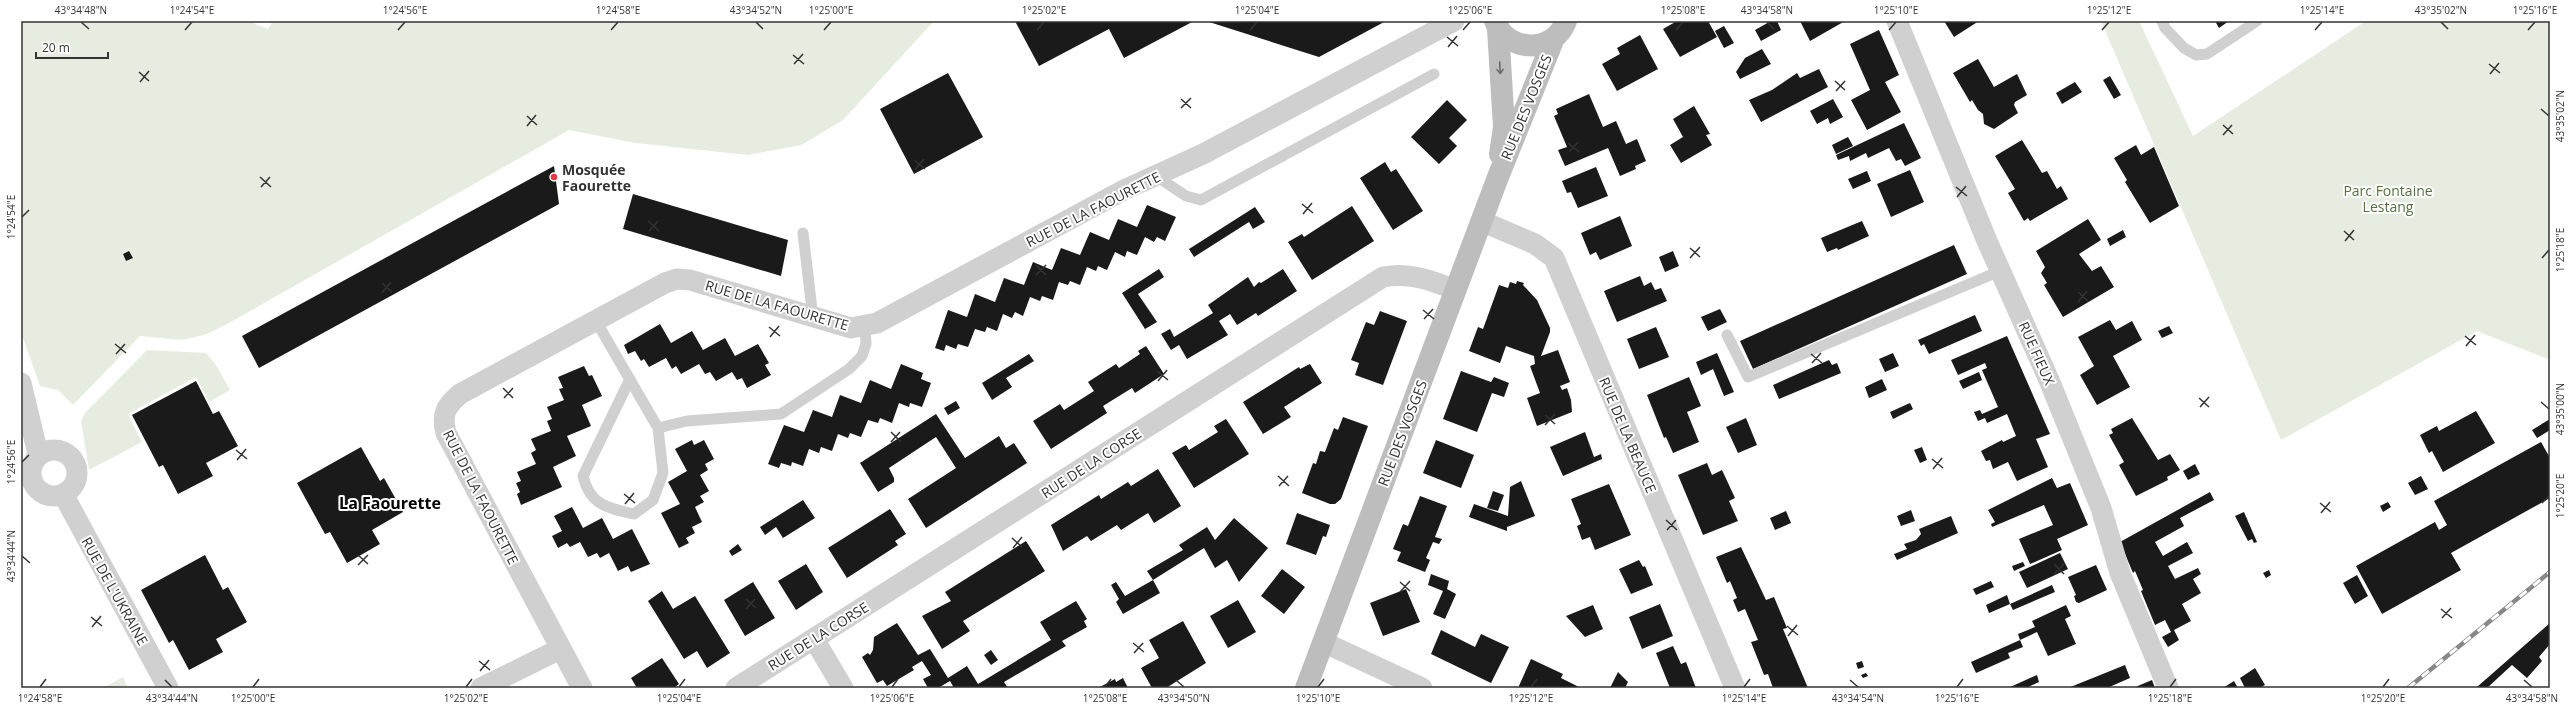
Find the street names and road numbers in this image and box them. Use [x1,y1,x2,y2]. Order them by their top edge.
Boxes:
street label: RUE DES VOSGES [1496,51,1556,163]
street label: RUE DE LA FAOURETTE [1023,167,1163,251]
street label: RUE DE LA FAOURETTE [703,275,851,335]
street label: RUE FIEUX [2015,318,2060,389]
street label: RUE DE LA BEAUCE [1595,374,1661,496]
street label: RUE DES VOSGES [1373,377,1431,489]
street label: RUE DE LA CORSE [1037,424,1145,502]
street label: RUE DE LA FAOURETTE [439,427,523,567]
street label: RUE DE L'UKRAINE [77,534,153,648]
street label: RUE DE LA CORSE [764,597,872,675]

